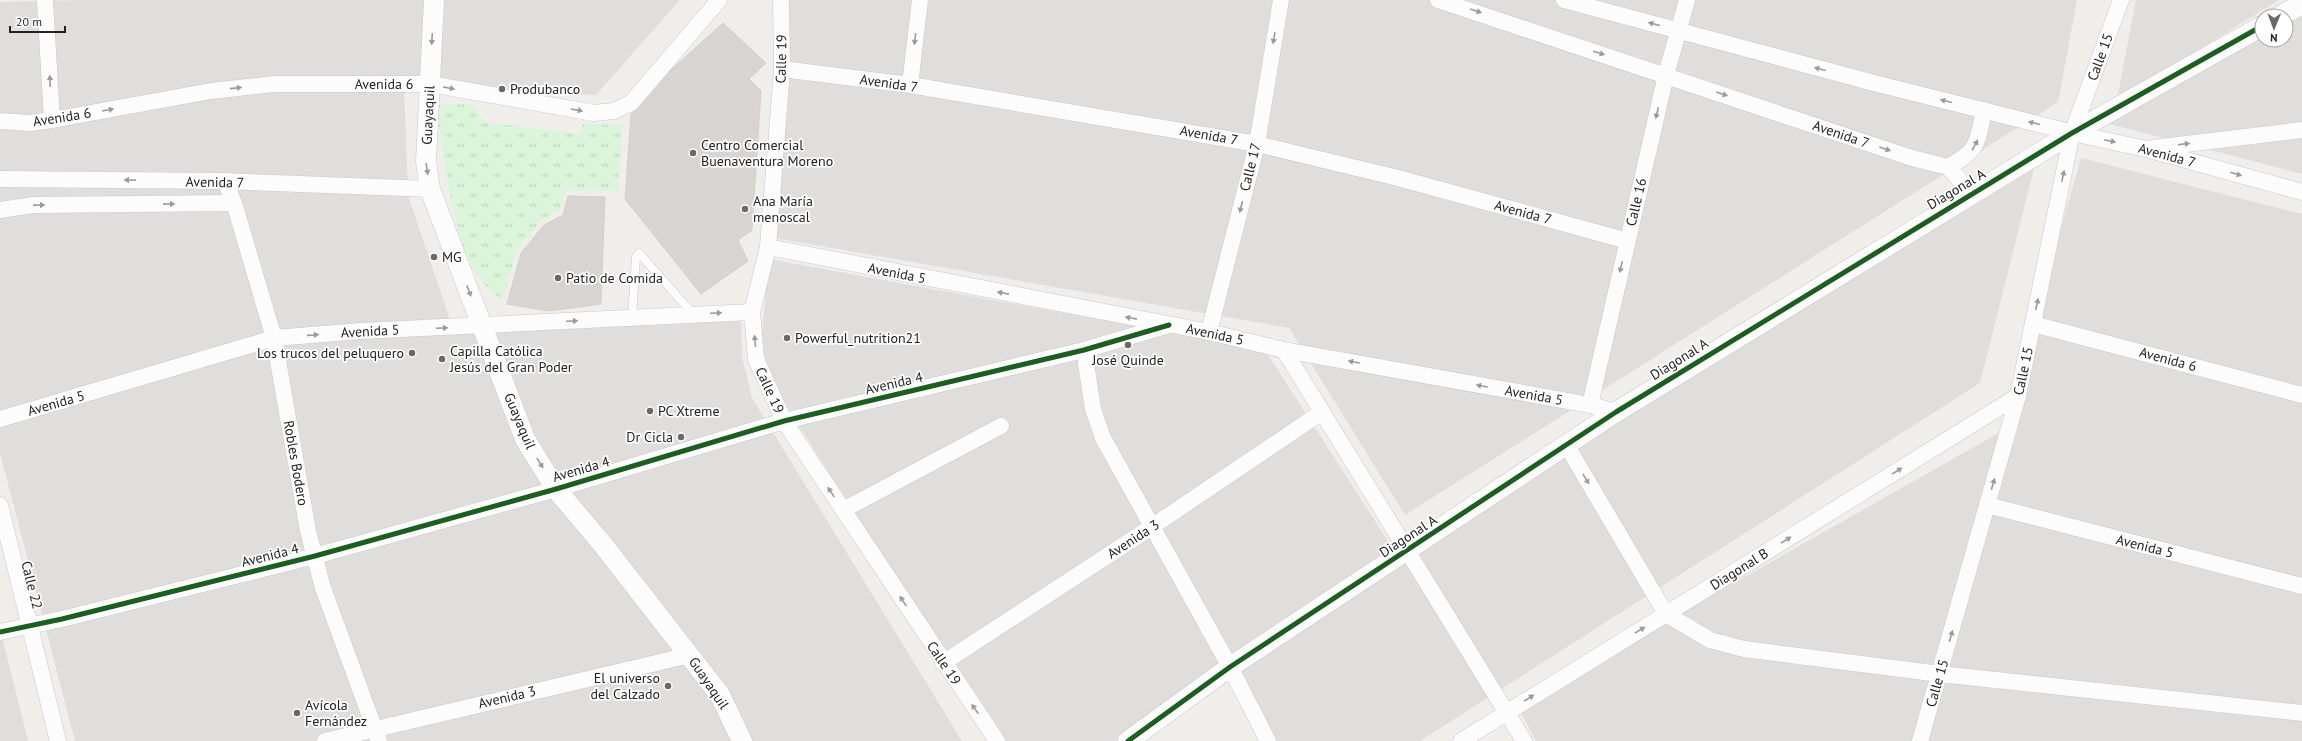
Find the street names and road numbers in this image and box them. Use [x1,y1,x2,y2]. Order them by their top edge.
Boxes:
street label: Calle 15 [2083,31,2117,83]
street label: Calle 19 [772,34,790,84]
street label: Avenida 7 [859,70,919,96]
street label: Avenida 6 [355,75,413,93]
street label: Guayaquil [417,85,439,145]
street label: Avenida 6 [32,104,92,130]
street label: Avenida 7 [1810,116,1872,152]
street label: Avenida 7 [1179,121,1239,149]
street label: Avenida 7 [2136,139,2198,171]
street label: Calle 17 [1235,141,1265,193]
street label: Diagonal A [1923,164,1989,213]
street label: Avenida 7 [186,172,244,192]
street label: Calle 16 [1622,176,1650,228]
street label: Avenida 7 [1492,196,1554,228]
street label: Avenida 5 [866,259,928,287]
street label: Avenida 5 [1184,319,1246,349]
street label: Avenida 5 [340,320,400,342]
street label: Diagonal A [1647,334,1712,384]
street label: Avenida 6 [2137,343,2199,375]
street label: Calle 15 [2009,345,2037,397]
street label: Calle 19 [751,364,789,416]
street label: Avenida 4 [863,368,925,398]
street label: Avenida 5 [1504,381,1564,409]
street label: Avenida 5 [25,386,87,420]
street label: Guayaquil [500,390,540,452]
street label: Robles Bodero [280,419,312,507]
street label: Avenida 4 [550,452,612,486]
street label: Diagonal A [1376,510,1441,561]
street label: Avenida 3 [1103,515,1163,563]
street label: Avenida 5 [2114,530,2176,562]
street label: Avenida 4 [239,539,301,571]
street label: Diagonal B [1706,544,1772,594]
street label: Calle 22 [17,559,47,611]
street label: Calle 19 [923,638,965,688]
street label: Guayaquil [685,653,733,713]
street label: Calle 15 [1922,657,1952,709]
street label: Avenida 3 [476,682,538,712]

